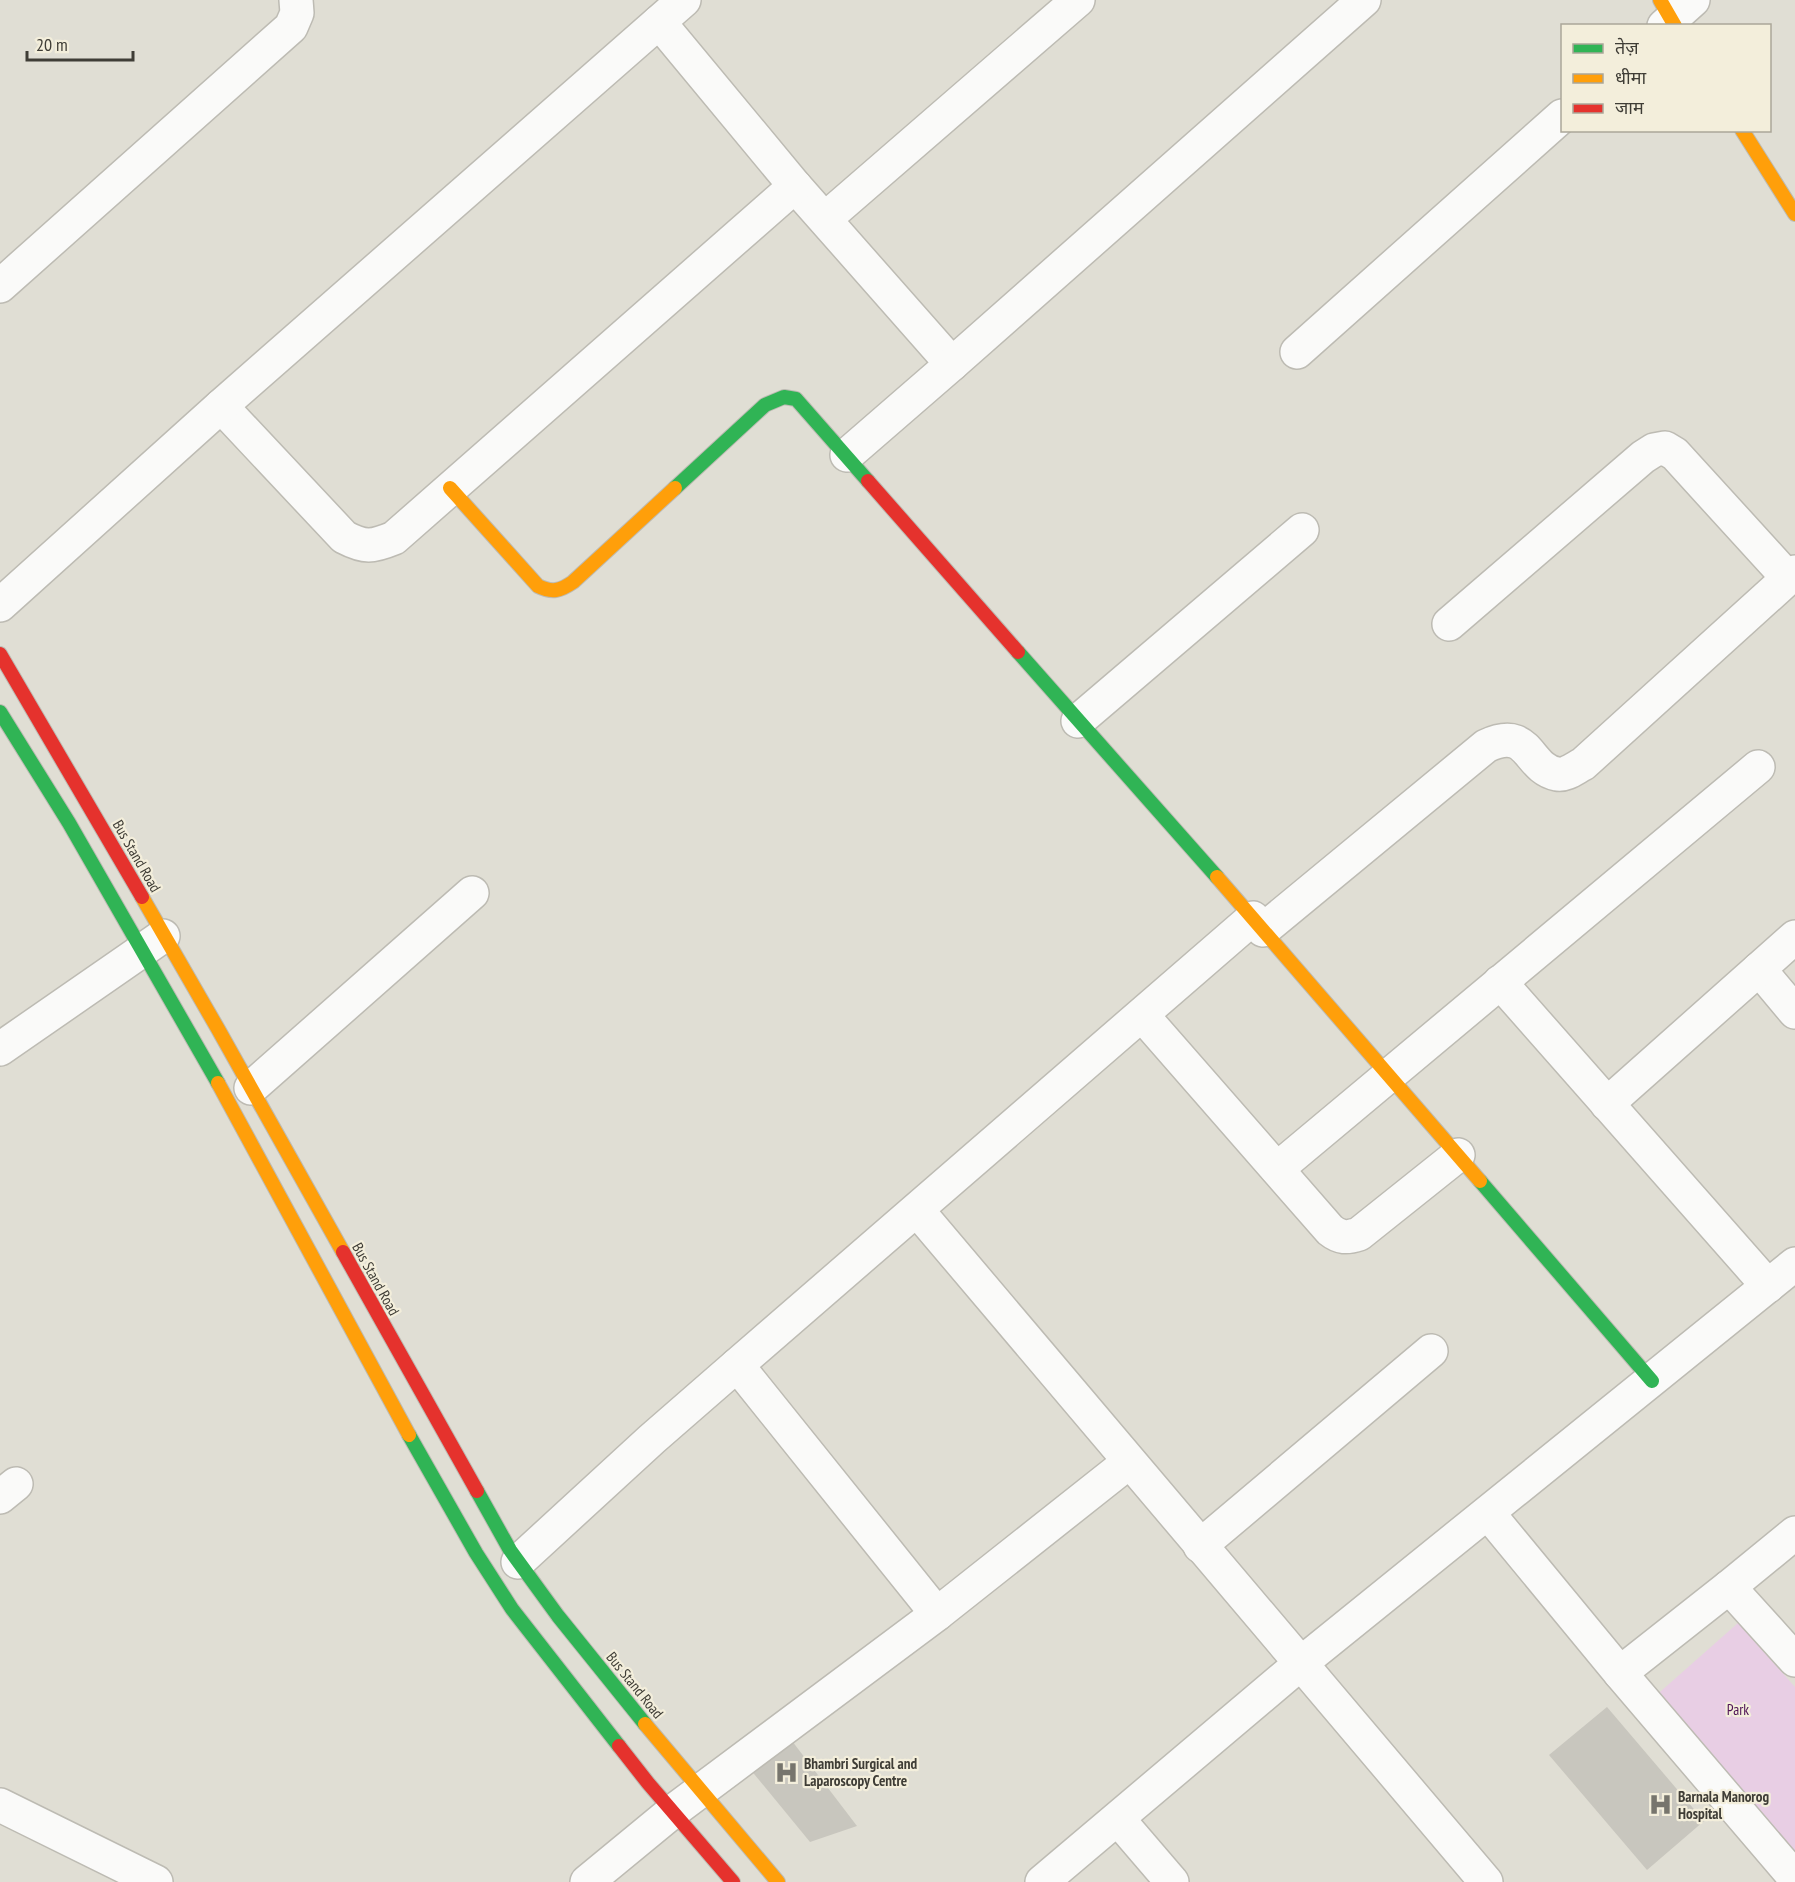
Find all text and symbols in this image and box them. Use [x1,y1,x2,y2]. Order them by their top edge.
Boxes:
scale bar [27,24,134,62]
legend [1561,24,1771,132]
text: 20 m [36,33,68,56]
text: तेज़ [1615,36,1639,59]
text: धीमा [1615,66,1646,89]
text: जाम [1615,96,1645,119]
street label: Bus Stand Road [109,817,165,895]
street label: Bus Stand Road [348,1239,404,1319]
street label: Bus Stand Road [602,1648,668,1722]
park label: Park [1727,1700,1749,1719]
place label: Bhambri Surgical and Laparoscopy Centre [804,1754,918,1790]
hospital icon: Bhambri Surgical and Laparoscopy Centre [773,1759,799,1785]
place label: Barnala Manorog Hospital [1678,1787,1769,1823]
hospital icon: Barnala Manorog Hospital [1647,1792,1673,1818]

